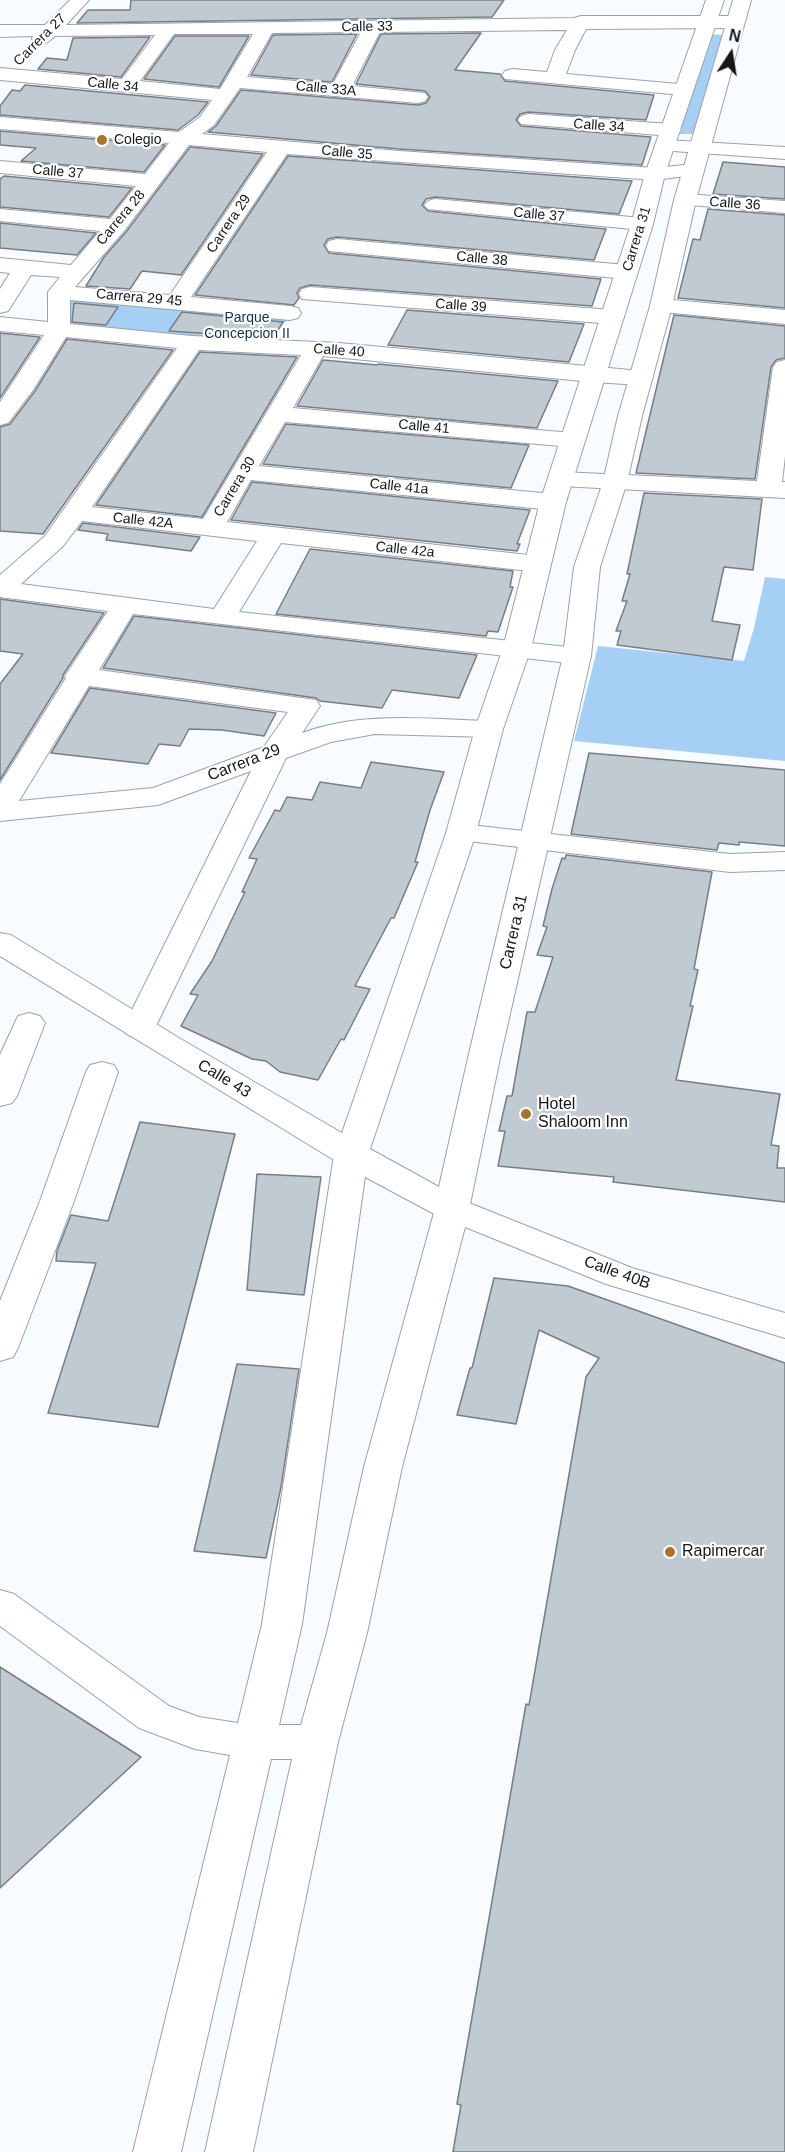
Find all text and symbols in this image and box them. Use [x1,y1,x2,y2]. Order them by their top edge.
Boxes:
street label: Carrera 27 [10,10,70,70]
street label: Calle 33 [341,18,393,36]
north arrow [701,24,761,84]
text: N [727,26,742,45]
street label: Calle 34 [87,74,139,96]
street label: Calle 33A [295,78,357,100]
street label: Calle 34 [573,116,625,136]
place label: Colegio [114,132,161,148]
marker: Colegio [95,133,109,147]
street label: Calle 35 [321,142,373,164]
street label: Calle 37 [32,161,84,183]
street label: Carrera 28 [93,187,149,249]
street label: Carrera 29 [203,192,255,256]
street label: Calle 36 [709,194,761,214]
street label: Calle 37 [513,204,565,226]
street label: Carrera 31 [619,205,655,273]
street label: Calle 38 [456,248,508,270]
street label: Carrera 29 45 [95,286,183,310]
street label: Calle 39 [435,296,487,316]
park label: Parque Concepcion II [204,310,290,342]
street label: Calle 40 [313,341,365,361]
street label: Calle 41 [398,416,450,438]
street label: Carrera 30 [211,454,259,520]
street label: Calle 41a [369,476,429,498]
street label: Calle 42A [112,509,174,533]
street label: Calle 42a [375,539,435,561]
street label: Carrera 29 [205,740,283,786]
street label: Carrera 31 [496,893,532,971]
street label: Calle 43 [194,1056,254,1102]
place label: Hotel Shaloom Inn [538,1095,628,1133]
marker: Hotel Shaloom Inn [519,1107,533,1121]
street label: Calle 40B [581,1252,653,1294]
place label: Rapimercar [682,1542,765,1562]
marker: Rapimercar [663,1545,677,1559]

